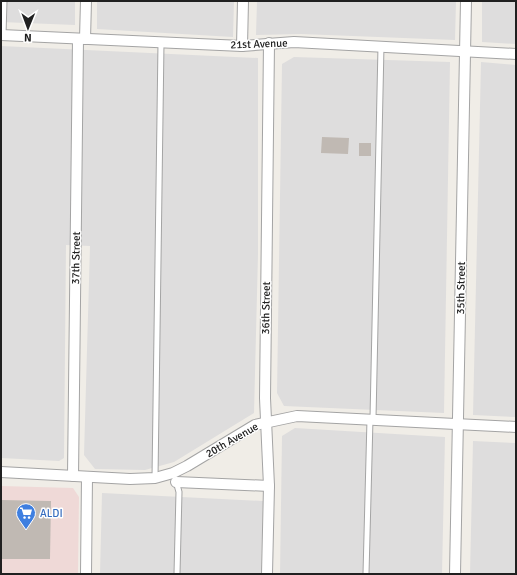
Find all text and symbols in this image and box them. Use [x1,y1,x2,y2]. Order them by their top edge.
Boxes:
north arrow [8,8,48,48]
text: N [24,31,32,44]
street label: 21st Avenue [230,37,288,51]
street label: 37th Street [69,231,83,285]
street label: 35th Street [454,261,468,315]
street label: 36th Street [259,281,273,335]
street label: 20th Avenue [203,420,261,460]
supermarket icon: ALDI [15,502,37,530]
place label: ALDI [40,507,63,520]

